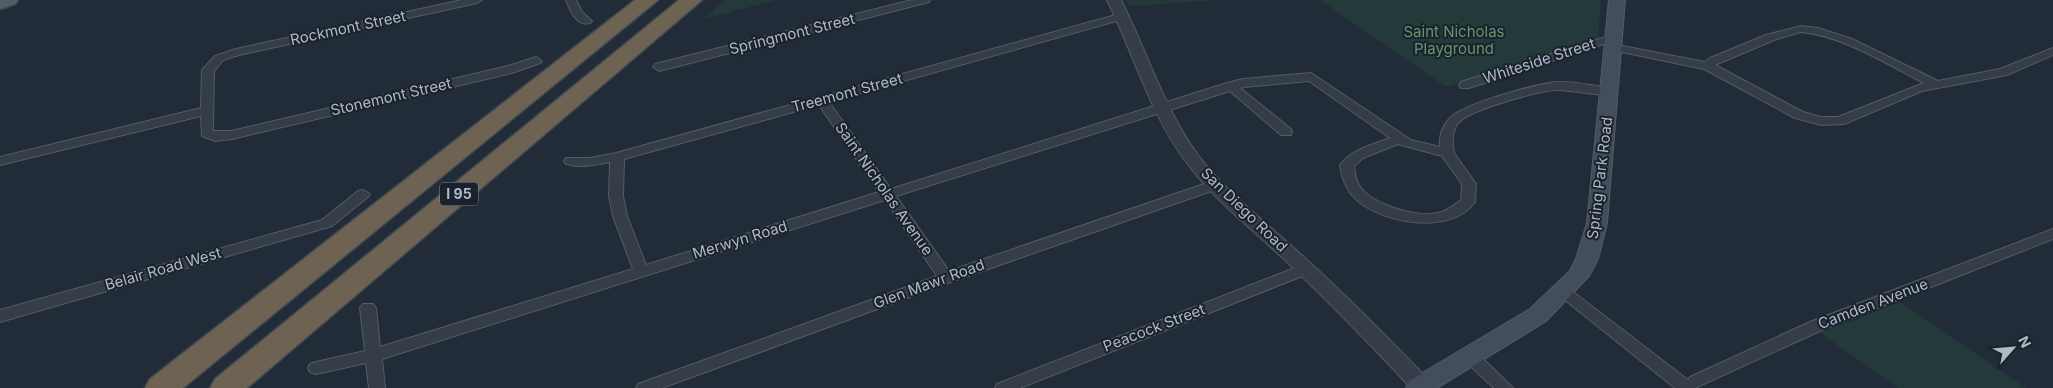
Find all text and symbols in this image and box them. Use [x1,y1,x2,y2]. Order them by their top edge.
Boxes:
street label: Rockmont Street [288,6,408,49]
street label: Springmont Street [727,9,857,58]
park label: Saint Nicholas Playground [1403,22,1505,58]
street label: Whiteside Street [1480,33,1597,88]
street label: Treemont Street [789,69,905,116]
street label: Stonemont Street [329,73,453,120]
street label: Spring Park Road [1583,116,1616,240]
street label: Saint Nicholas Avenue [831,119,937,259]
street label: San Diego Road [1197,164,1292,256]
road number: I 95 [440,182,478,205]
street label: Merwyn Road [690,216,790,263]
street label: Belair Road West [103,243,223,294]
street label: Glen Mawr Road [871,255,987,312]
street label: Camden Avenue [1815,274,1930,333]
street label: Peacock Street [1100,299,1208,356]
north arrow [1988,323,2038,373]
text: N [2015,333,2035,350]

